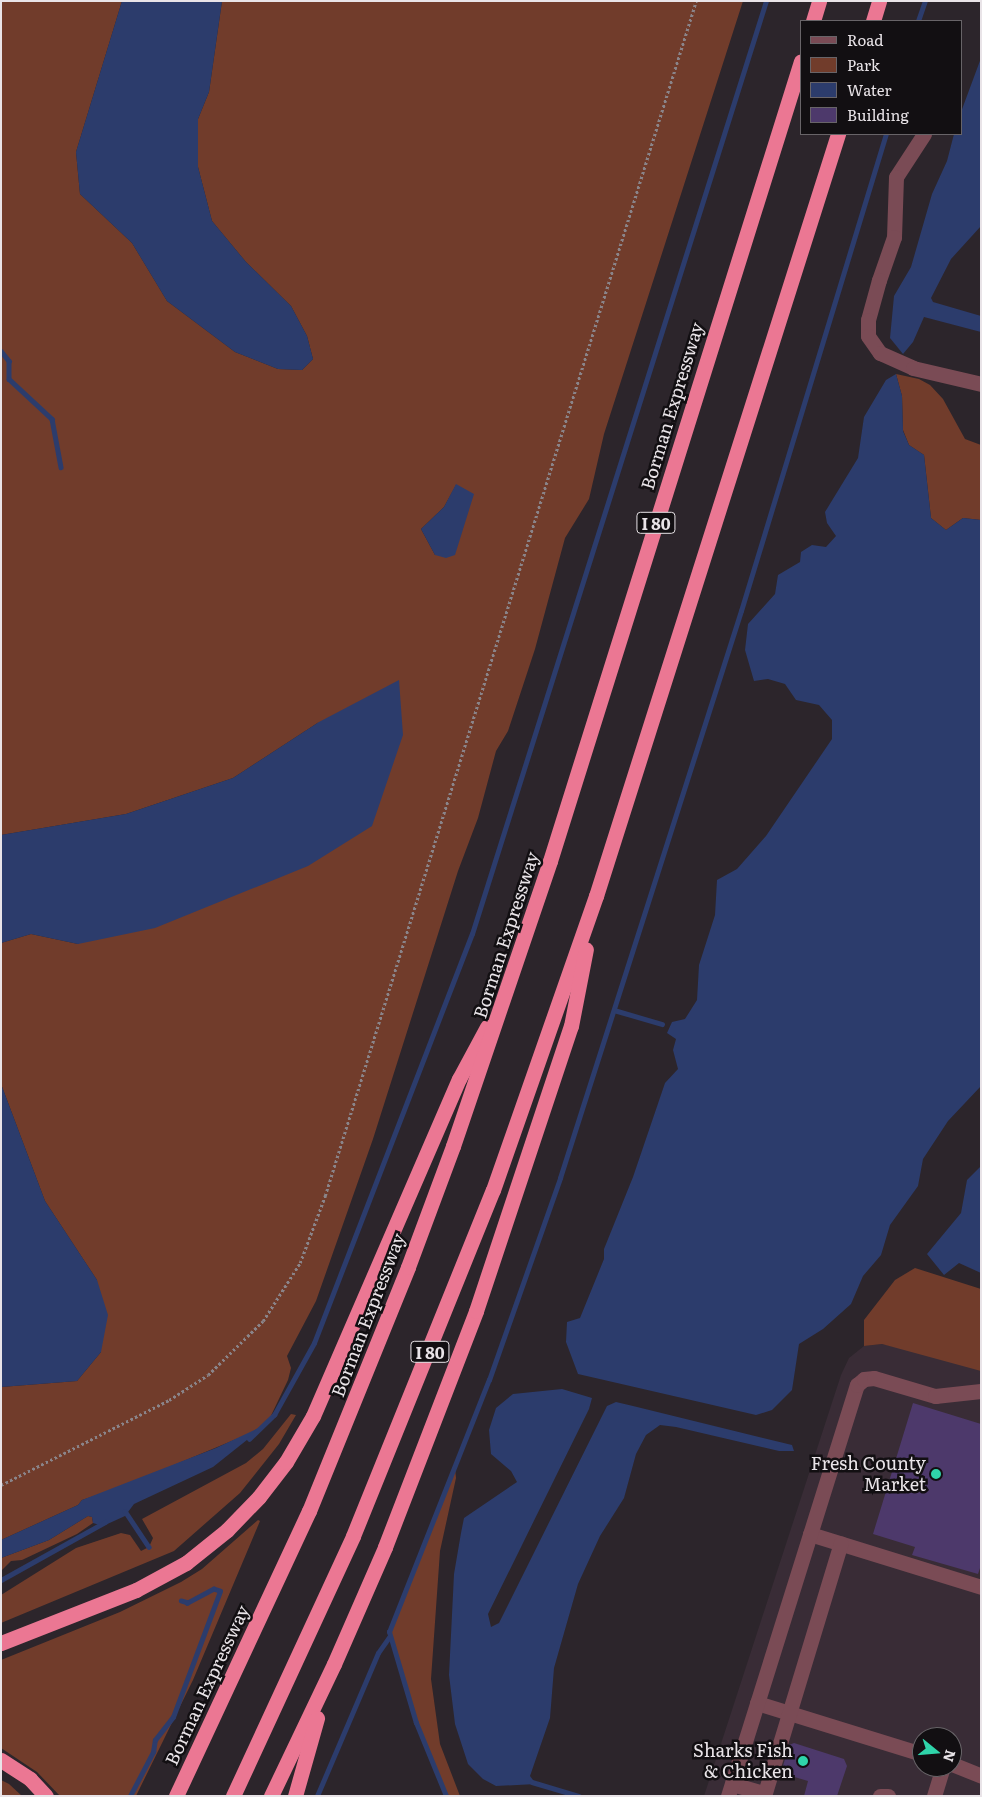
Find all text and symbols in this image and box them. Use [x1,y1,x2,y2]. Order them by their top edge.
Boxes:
legend [800,20,962,135]
text: Road [847,28,883,51]
text: Park [847,53,880,76]
text: Water [847,78,892,101]
text: Building [847,103,909,126]
street label: Borman Expressway [636,320,708,492]
road number: I 80 [636,509,676,536]
street label: Borman Expressway [469,849,543,1021]
street label: Borman Expressway [327,1230,409,1400]
road number: I 80 [410,1338,450,1365]
place label: Fresh County Market [811,1453,926,1496]
marker: Fresh County Market [930,1468,942,1480]
street label: Borman Expressway [160,1602,254,1768]
north arrow [912,1727,962,1777]
place label: Sharks Fish & Chicken [693,1740,793,1782]
text: N [939,1748,962,1765]
marker: Sharks Fish & Chicken [797,1755,809,1767]

